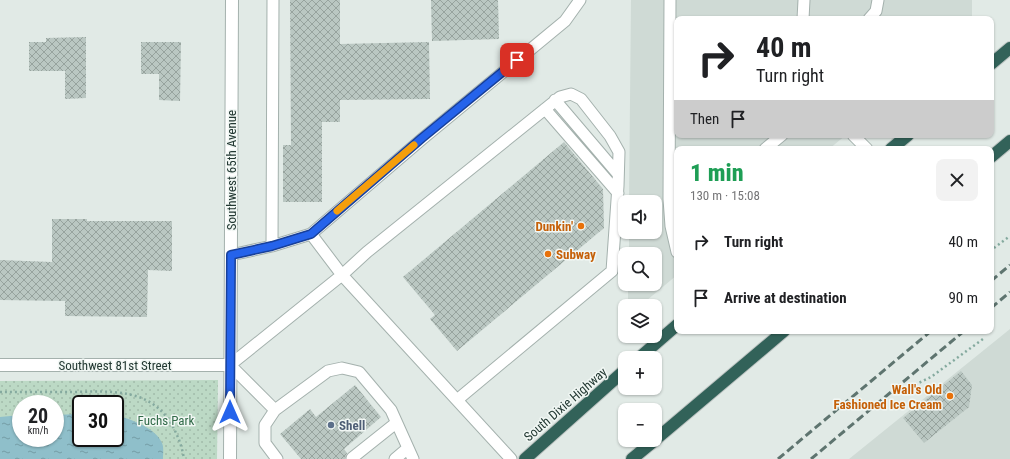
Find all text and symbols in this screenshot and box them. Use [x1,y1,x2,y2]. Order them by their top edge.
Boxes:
text: 40 m [756,31,812,64]
icon: right [690,32,742,84]
pin [500,43,534,77]
icon: arrive [506,49,528,71]
text: Turn right [756,65,824,86]
icon: arrive [727,108,749,130]
street label: Southwest 65th Avenue [224,110,239,230]
text: Then [690,110,719,128]
text: 1 min [690,159,744,187]
button: close [936,159,978,201]
text: 130 m · 15:08 [690,188,760,203]
map controls [618,195,662,447]
button: sound [618,195,662,239]
place label: Dunkin' [535,219,573,234]
marker: Dunkin' [576,221,586,231]
icon: right [690,231,712,253]
text: Turn right [724,233,783,251]
text: 40 m [948,233,978,251]
place label: Subway [556,247,596,262]
button: search [618,247,662,291]
marker: Subway [543,249,553,259]
icon: arrive [690,287,712,309]
text: Arrive at destination [724,289,847,307]
text: 90 m [948,289,978,307]
button: layers [618,299,662,343]
button: + [618,351,662,395]
street label: Southwest 81st Street [58,358,172,373]
street label: South Dixie Highway [521,364,610,444]
place label: Wall's Old Fashioned Ice Cream [834,382,942,412]
position arrow [209,391,251,433]
marker: Wall's Old Fashioned Ice Cream [945,391,955,401]
speed limit sign: 30 [72,395,124,447]
button: − [618,403,662,447]
text: 20 [28,404,48,428]
park label: Fuchs Park [138,413,195,428]
place label: Shell [339,418,365,433]
marker: Shell [326,420,336,430]
text: km/h [28,425,48,436]

